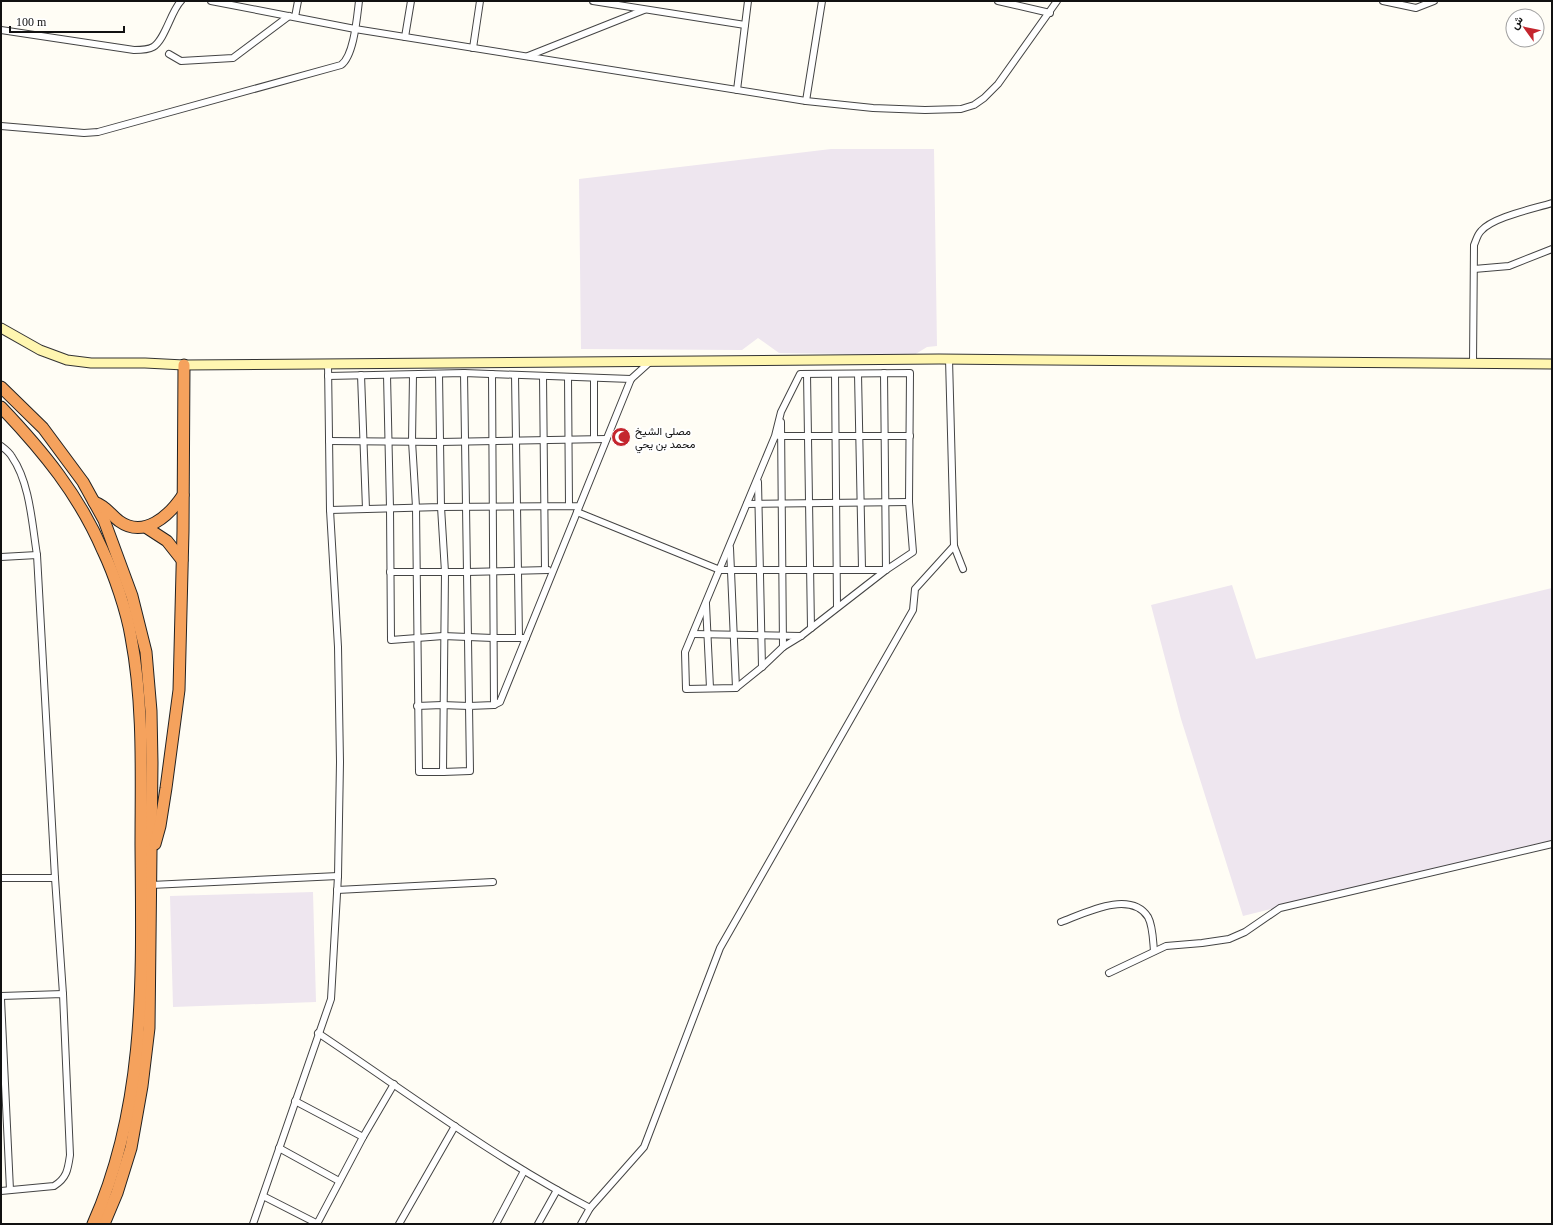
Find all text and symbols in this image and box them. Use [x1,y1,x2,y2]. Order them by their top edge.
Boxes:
scale bar [10,8,124,34]
north arrow [1505,8,1545,48]
text: ش [1508,14,1526,32]
text: 100 m [16,15,47,29]
place label: مصلى الشيخ محمد بن يحي [635,425,695,454]
mosque icon: مصلى الشيخ محمد بن يحي [610,426,632,448]

